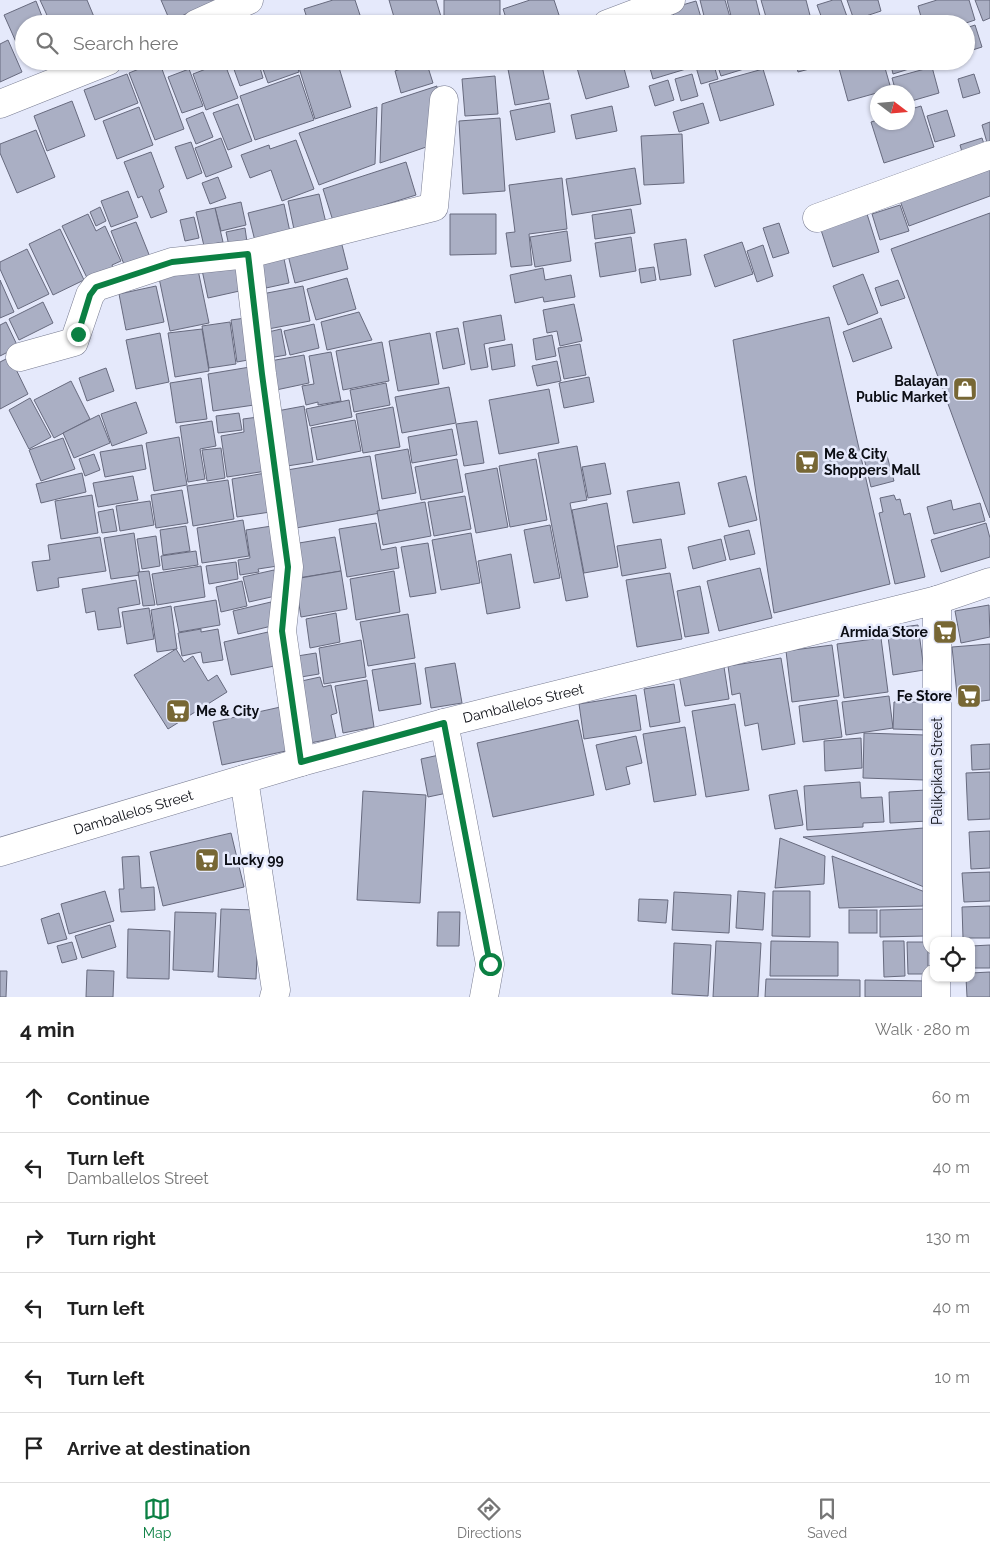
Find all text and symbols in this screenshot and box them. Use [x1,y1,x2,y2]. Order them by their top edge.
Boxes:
search box [15,15,975,70]
icon: search [33,29,61,57]
text: Search here [73,32,179,54]
north arrow [870,85,915,130]
route end [67,323,90,346]
place label: Balayan Public Market [856,373,949,405]
shop icon: Balayan Public Market [952,376,978,402]
place label: Me & City Shoppers Mall [824,446,921,478]
supermarket icon: Me & City Shoppers Mall [794,449,820,475]
supermarket icon: Armida Store [932,619,958,645]
place label: Armida Store [840,624,929,640]
street label: Damballelos Street [461,680,586,726]
supermarket icon: Fe Store [956,683,982,709]
place label: Fe Store [897,688,953,704]
supermarket icon: Me & City [165,698,191,724]
place label: Me & City [196,703,260,719]
street label: Palikpikan Street [929,717,945,825]
street label: Damballelos Street [71,787,195,838]
supermarket icon: Lucky 99 [194,847,220,873]
place label: Lucky 99 [224,852,284,868]
map controls [930,937,975,982]
button: locate [930,937,975,982]
route start [479,953,502,976]
text: 4 min [20,1017,75,1042]
text: Walk · 280 m [875,1020,970,1039]
icon: ahead [20,1084,48,1112]
text: Continue [67,1087,150,1109]
text: 60 m [932,1088,970,1107]
text: Turn left [67,1147,144,1169]
icon: left [20,1154,48,1182]
text: 40 m [933,1158,970,1177]
text: Damballelos Street [67,1169,209,1188]
icon: right [20,1224,48,1252]
text: Turn right [67,1227,156,1249]
text: 130 m [926,1228,970,1247]
icon: left [20,1294,48,1322]
text: Turn left [67,1297,144,1319]
text: 40 m [933,1298,970,1317]
icon: left [20,1364,48,1392]
text: Turn left [67,1367,144,1389]
text: 10 m [935,1368,970,1387]
icon: arrive [20,1434,48,1462]
text: Arrive at destination [67,1437,251,1459]
tab: Map [143,1495,171,1541]
tab: Directions [457,1495,522,1541]
tab: Saved [807,1495,847,1541]

